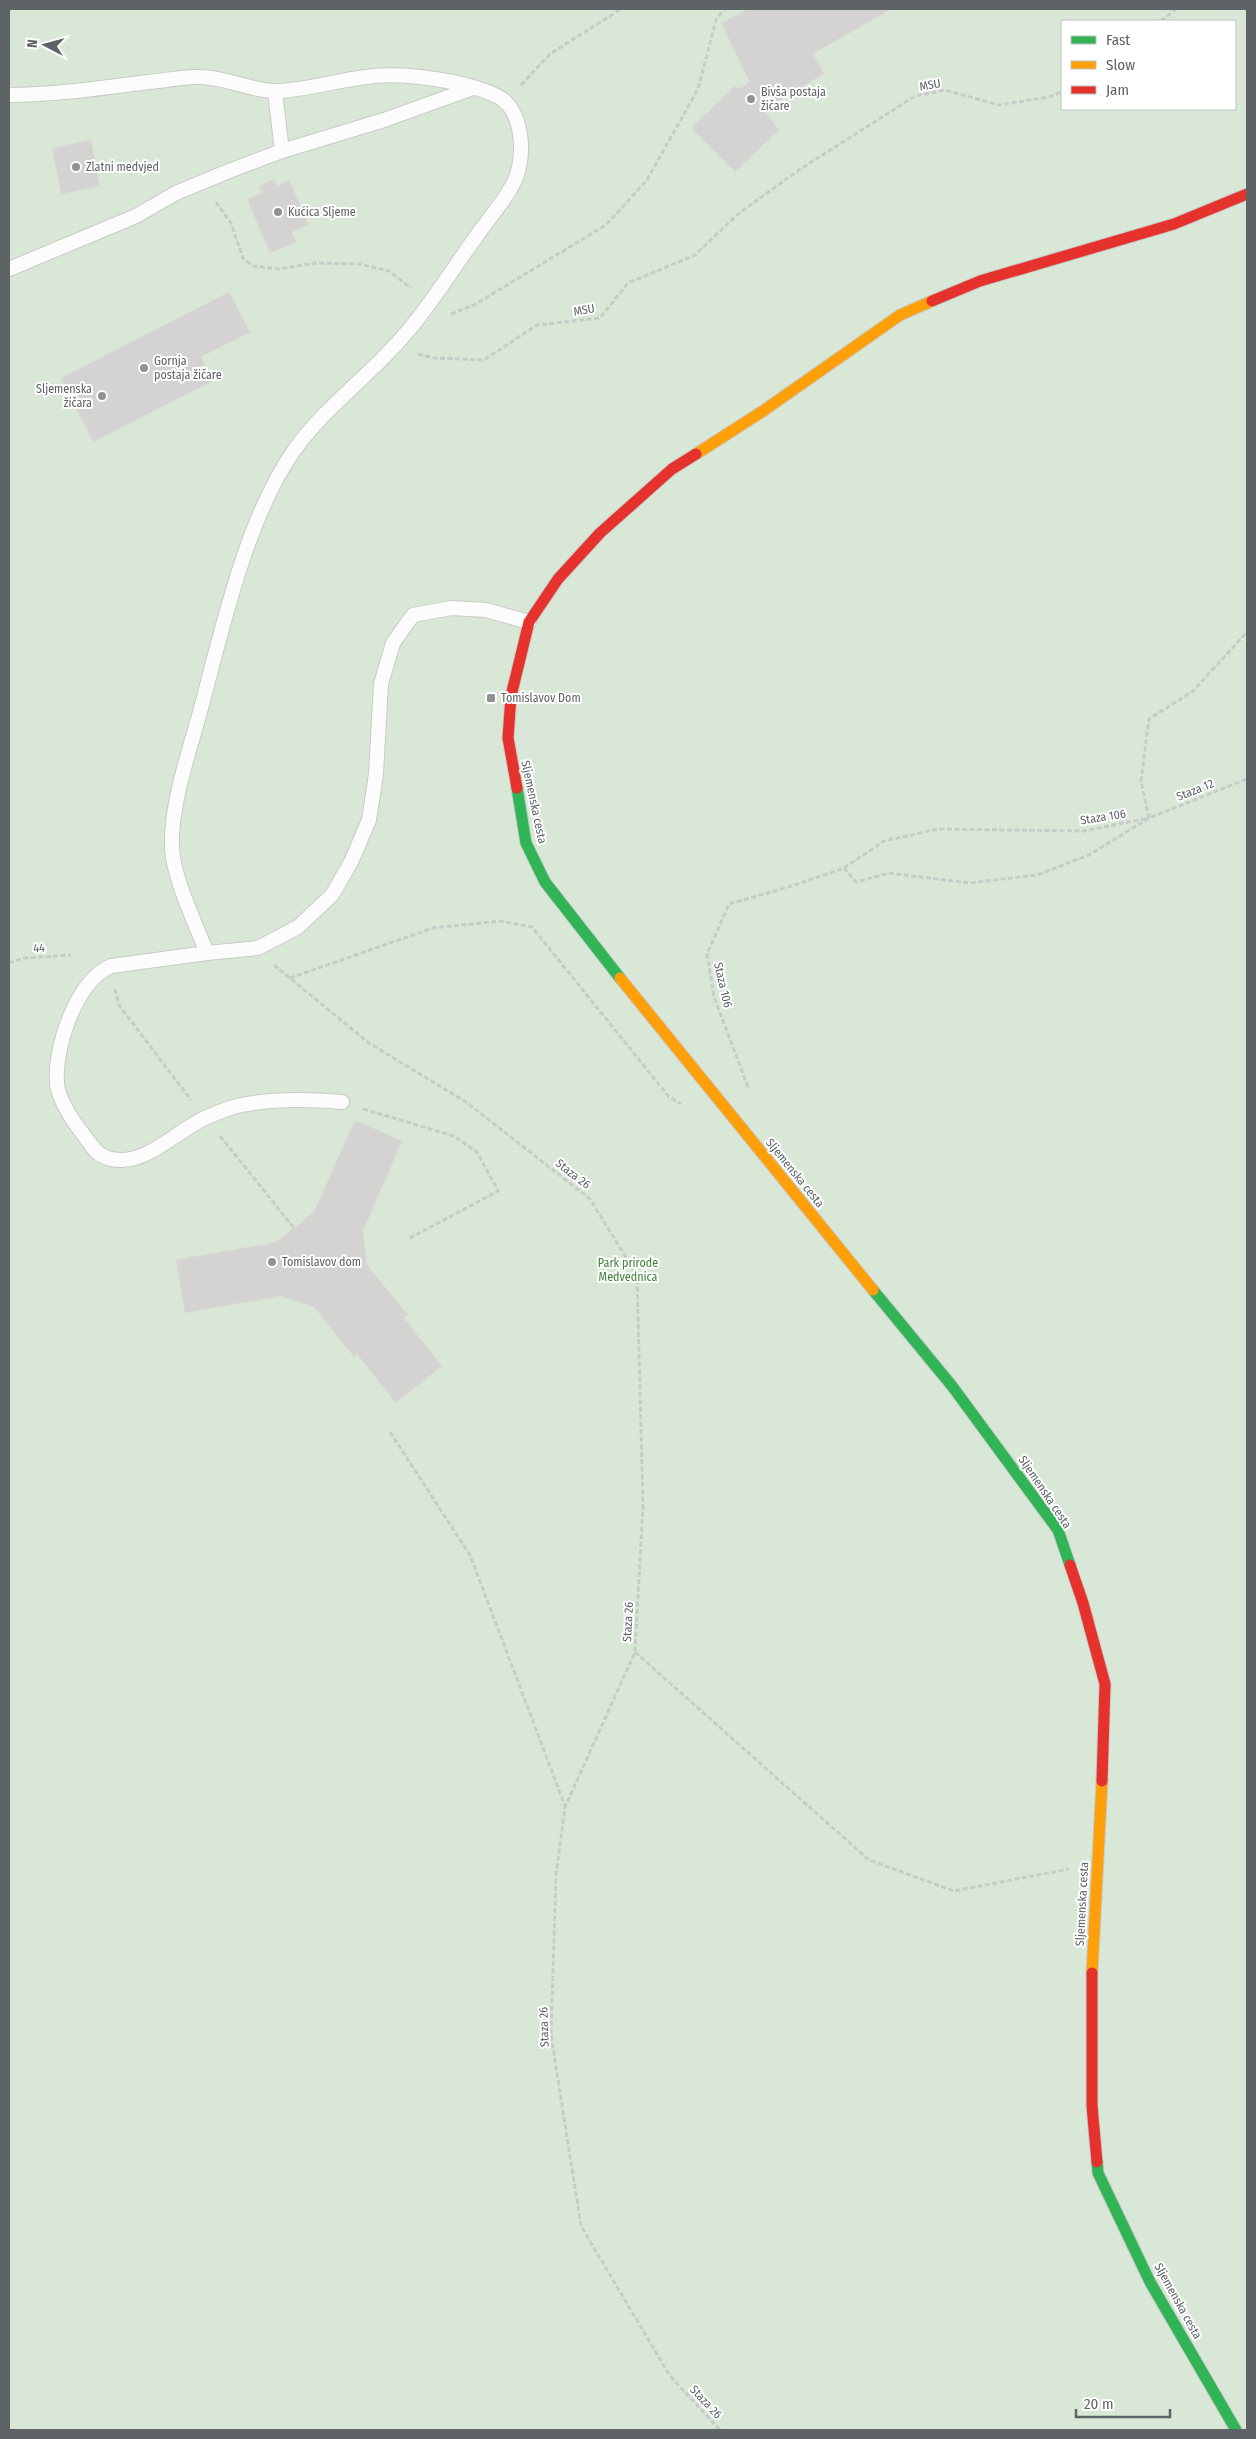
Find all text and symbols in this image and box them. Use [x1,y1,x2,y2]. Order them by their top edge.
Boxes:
north arrow [20,20,70,70]
legend [1061,20,1236,110]
text: Fast [1106,31,1130,49]
text: N [24,39,41,49]
text: Slow [1106,56,1135,74]
street label: MSU [918,76,942,94]
text: Jam [1106,81,1129,99]
place label: Bivša postaja žičare [761,85,826,113]
marker: Bivša postaja žičare [745,93,757,105]
place label: Zlatni medvjed [86,160,159,174]
marker: Zlatni medvjed [70,161,82,173]
place label: Kućica Sljeme [288,205,356,219]
marker: Kućica Sljeme [272,206,284,218]
street label: MSU [572,301,596,319]
place label: Gornja postaja žičare [154,354,222,382]
marker: Gornja postaja žičare [138,362,150,374]
place label: Sljemenska žičara [36,382,92,410]
marker: Sljemenska žičara [96,390,108,402]
place label: Tomislavov Dom [501,691,581,705]
marker: Tomislavov Dom [485,692,497,704]
street label: Sljemenska cesta [518,759,550,845]
street label: Staza 12 [1174,776,1216,804]
street label: Staza 106 [1079,806,1127,828]
street label: 44 [33,941,45,955]
street label: Staza 106 [711,961,735,1009]
street label: Sljemenska cesta [763,1136,827,1210]
street label: Staza 26 [553,1156,593,1192]
place label: Tomislavov dom [282,1255,361,1269]
marker: Tomislavov dom [266,1256,278,1268]
park label: Park prirode Medvednica [598,1256,658,1284]
street label: Sljemenska cesta [1016,1453,1074,1531]
street label: Staza 26 [620,1602,636,1642]
street label: Sljemenska cesta [1073,1861,1091,1947]
street label: Staza 26 [536,2007,552,2047]
street label: Sljemenska cesta [1151,2261,1205,2341]
street label: Staza 26 [687,2383,725,2422]
scale bar [1076,2386,1170,2418]
text: 20 m [1084,2395,1114,2413]

